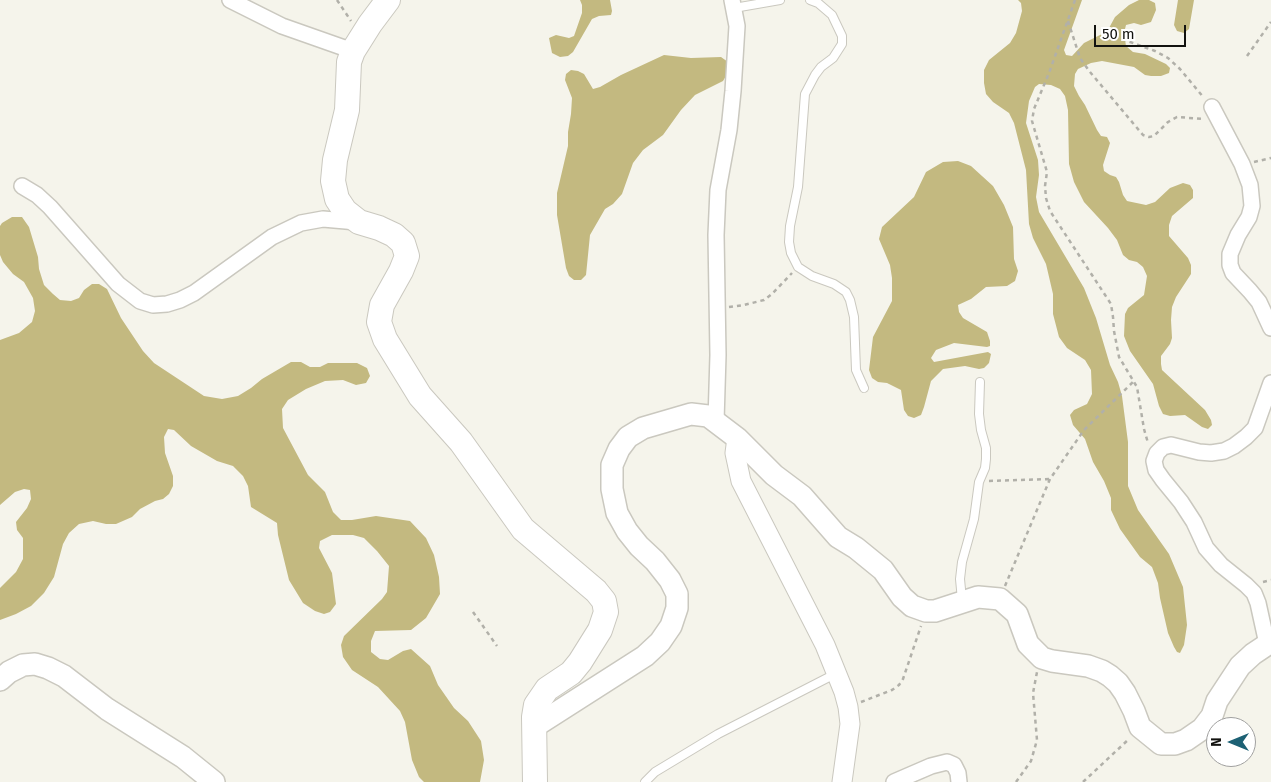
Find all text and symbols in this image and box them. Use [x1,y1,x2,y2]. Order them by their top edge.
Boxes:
scale bar [1096,15,1188,47]
text: 50 m [1102,25,1135,43]
north arrow [1206,717,1256,767]
text: N [1208,737,1225,747]

